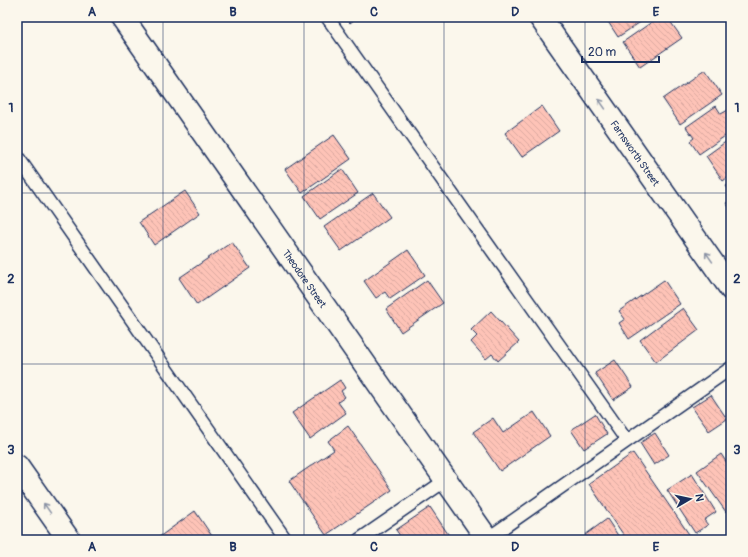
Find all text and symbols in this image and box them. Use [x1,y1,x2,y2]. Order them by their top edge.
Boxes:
text: A [88,4,97,20]
text: B [229,4,237,20]
text: C [370,4,378,20]
text: D [511,4,519,20]
text: E [653,4,660,20]
scale bar [582,38,659,64]
text: 20 m [588,45,617,60]
one-way arrow [598,99,606,110]
text: 1 [8,100,14,116]
text: 1 [734,100,740,116]
street label: Farnsworth Street [607,118,662,189]
street label: Theodore Street [280,248,329,311]
one-way arrow [705,251,713,262]
text: 2 [7,271,15,287]
text: 2 [733,271,741,287]
text: 3 [7,442,15,458]
text: 3 [733,442,741,458]
north arrow [670,479,710,519]
text: N [692,493,706,503]
one-way arrow [43,503,51,514]
text: A [88,539,97,555]
text: B [229,539,237,555]
text: C [370,539,378,555]
text: D [511,539,519,555]
text: E [653,539,660,555]

